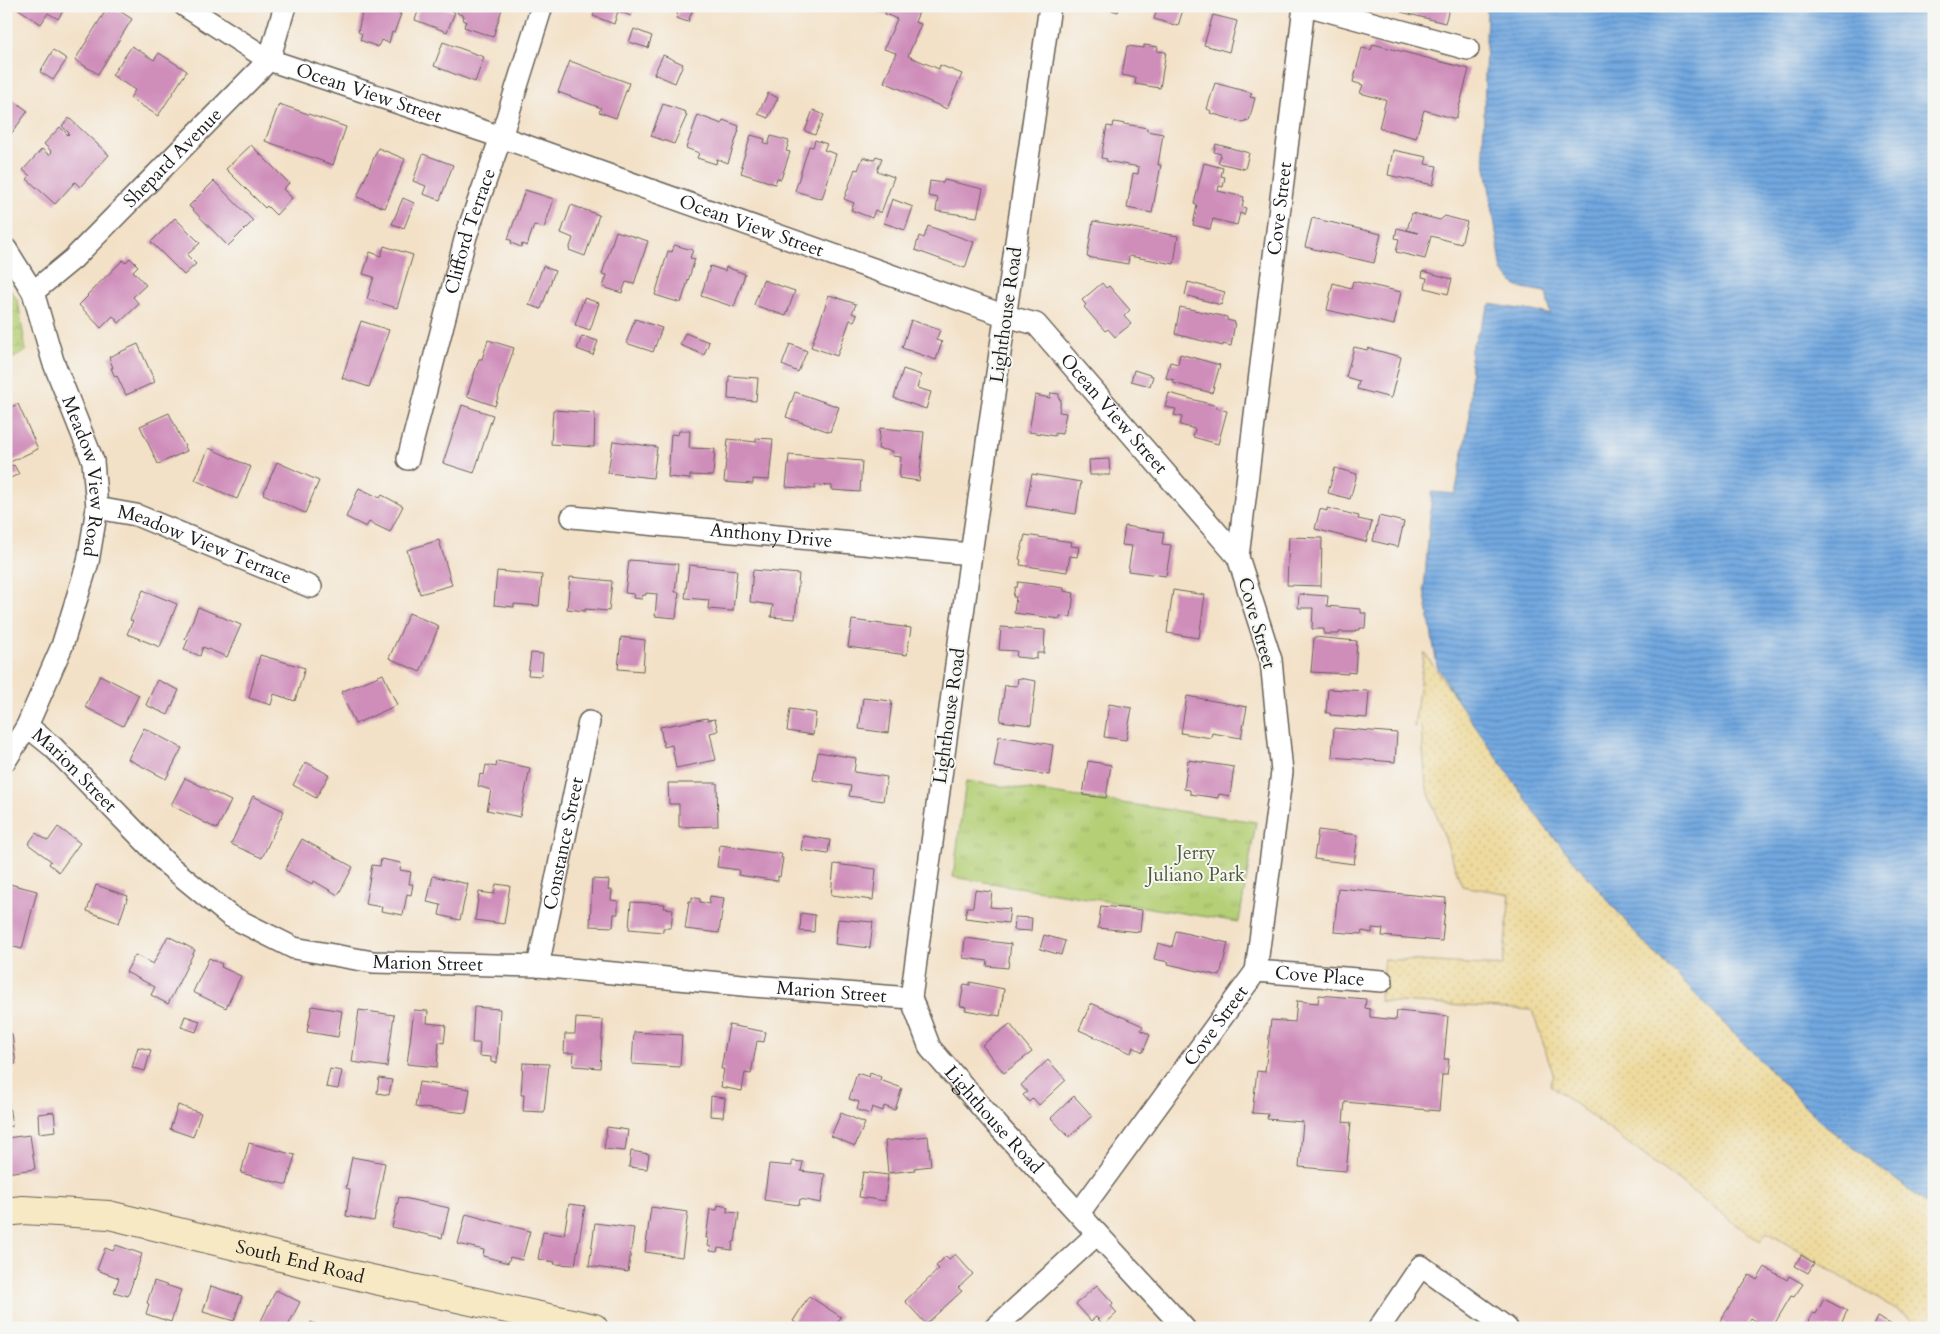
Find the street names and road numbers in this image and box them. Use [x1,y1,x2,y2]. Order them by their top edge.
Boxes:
street label: Ocean View Street [293,57,445,129]
street label: Shepard Avenue [118,102,228,213]
street label: Cove Street [1261,161,1298,257]
street label: Clifford Terrace [438,165,502,297]
street label: Ocean View Street [675,188,827,263]
street label: Lighthouse Road [984,245,1028,385]
street label: Ocean View Street [1054,348,1173,480]
street label: Meadow View Road [55,392,110,559]
street label: Meadow View Terrace [115,499,296,591]
street label: Anthony Drive [709,517,834,554]
street label: Cove Street [1232,574,1282,672]
street label: Lighthouse Road [927,646,971,786]
street label: Marion Street [26,722,123,818]
street label: Constance Street [537,775,590,912]
street label: Marion Street [372,949,483,978]
street label: Cove Place [1274,960,1366,993]
street label: Marion Street [776,975,888,1009]
street label: Cove Street [1178,980,1254,1071]
street label: Lighthouse Road [938,1060,1049,1180]
street label: South End Road [233,1233,367,1290]

